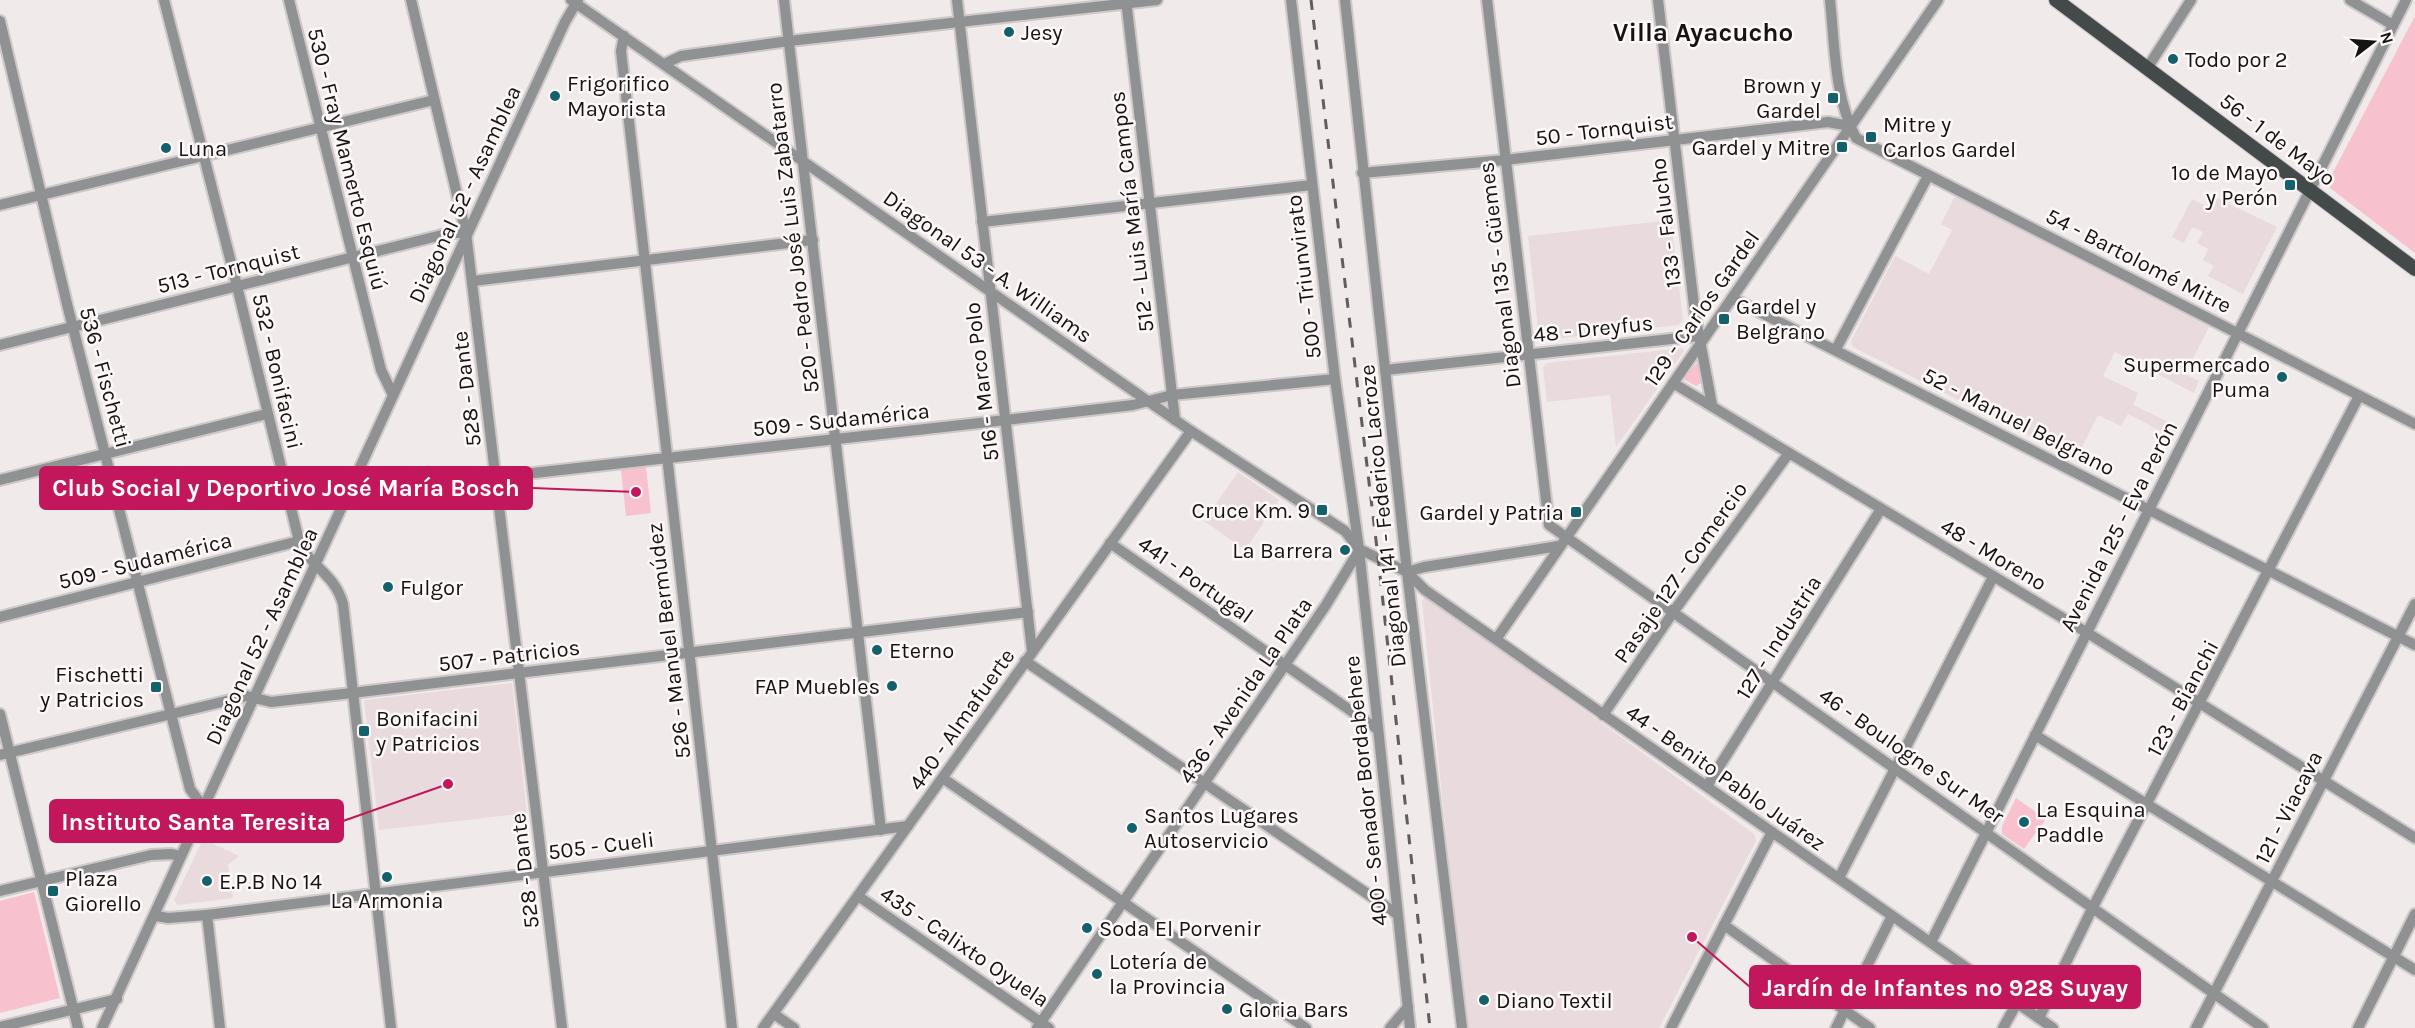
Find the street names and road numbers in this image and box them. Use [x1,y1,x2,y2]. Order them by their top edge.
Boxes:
street label: 530 - Fray Mamerto Esquiú [302,25,392,293]
street label: Diagonal 52 - Asamblea [403,81,527,307]
street label: 520 - Pedro José Luis Zabatarro [761,81,825,395]
street label: 56 - 1 de Mayo [2214,88,2340,192]
street label: 512 - Luis María Campos [1104,90,1160,334]
street label: 50 - Tornquist [1534,109,1675,151]
street label: 133 - Falucho [1645,156,1687,289]
street label: Diagonal 135 - Güemes [1473,160,1527,389]
street label: Diagonal 53 - A. Williams [878,185,1097,349]
street label: 500 - Triunvirato [1281,193,1327,360]
street label: 54 - Bartolomé Mitre [2041,203,2236,319]
street label: 129 - Carlos Gardel [1638,226,1765,391]
street label: 513 - Tornquist [154,239,302,299]
street label: 532 - Bonifacini [246,291,308,452]
street label: 516 - Marco Polo [959,301,1005,463]
street label: 536 - Fischetti [74,304,136,451]
street label: 48 - Dreyfus [1532,310,1654,348]
street label: 528 - Dante [447,330,487,448]
street label: 52 - Manuel Belgrano [1918,362,2119,482]
street label: Diagonal 141 - Federico Lacroze [1354,363,1412,669]
street label: 509 - Sudamérica [751,398,931,442]
street label: Avenida 125 - Eva Perón [2054,417,2183,636]
street label: Pasaje 127 - Comercio [1608,477,1753,668]
street label: 48 - Moreno [1936,513,2051,597]
street label: 526 - Manuel Bermúdez [642,521,696,760]
street label: Diagonal 52 - Asamblea [200,523,324,749]
street label: 509 - Sudamérica [56,527,235,595]
street label: 441 - Portugal [1133,531,1258,629]
street label: 127 - Industria [1731,571,1827,704]
street label: 436 - Avenida La Plata [1174,592,1318,789]
street label: 507 - Patricios [437,634,581,678]
street label: 123 - Bianchi [2141,636,2224,761]
street label: 440 - Almafuerte [903,644,1020,795]
street label: 400 - Senador Bordabehere [1339,654,1393,927]
street label: 46 - Boulogne Sur Mer [1814,682,2009,830]
street label: 44 - Benito Pablo Juárez [1621,699,1830,857]
street label: 121 - Viacava [2249,747,2328,868]
street label: 528 - Dante [505,812,545,930]
street label: 505 - Cueli [547,827,656,865]
street label: 435 - Calixto Oyuela [875,881,1054,1013]

